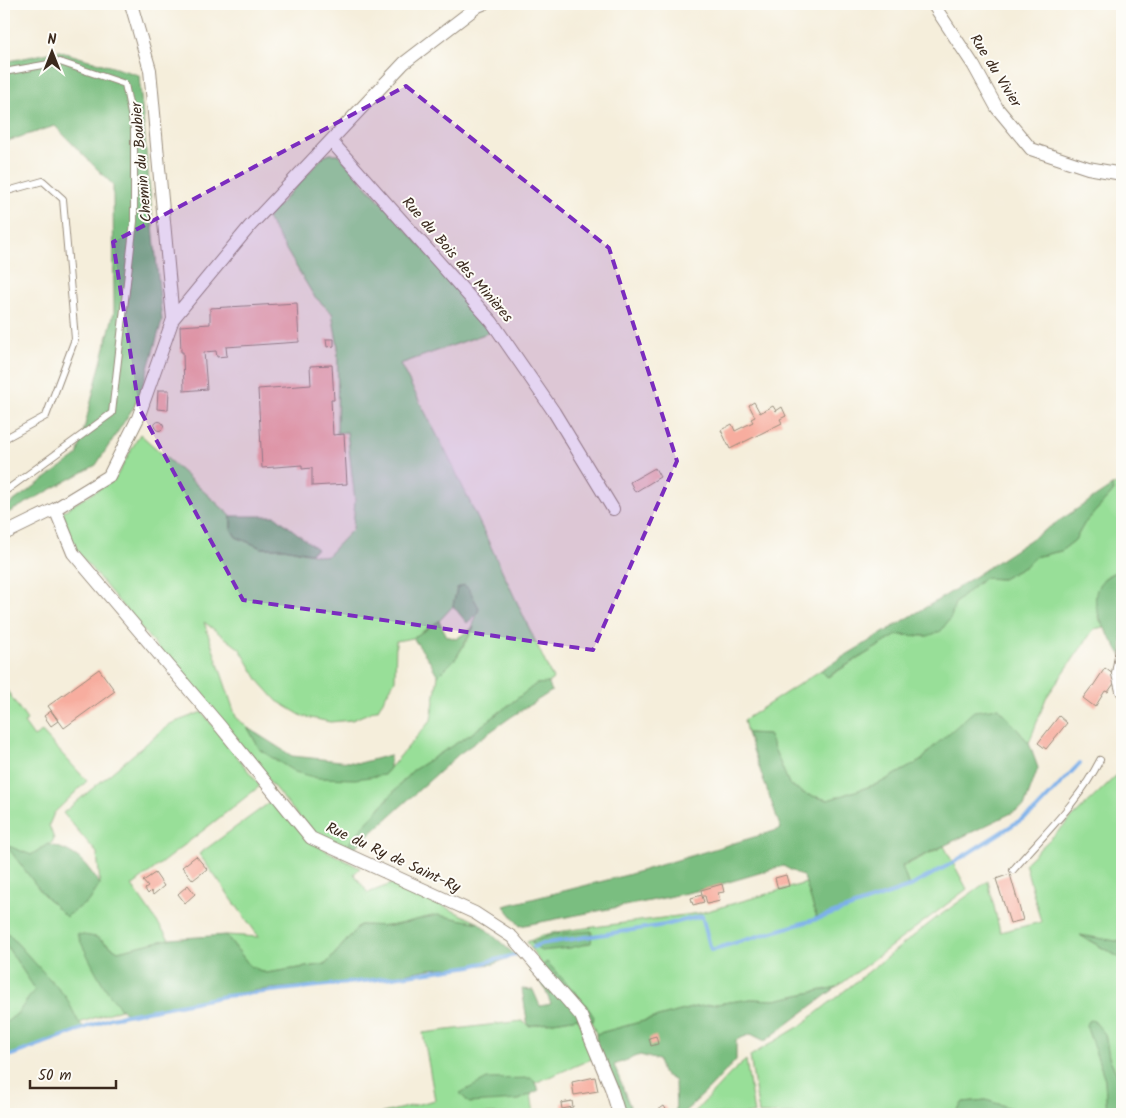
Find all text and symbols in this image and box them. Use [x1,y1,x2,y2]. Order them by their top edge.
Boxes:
north arrow [28,28,78,78]
text: N [48,29,57,51]
street label: Rue du Vivier [963,30,1028,113]
street label: Chemin du Boubier [125,100,159,223]
street label: Rue du Bois des Minières [395,192,519,329]
street label: Rue du Ry de Saint-Ry [322,816,465,900]
scale bar [30,1058,116,1090]
text: 50 m [38,1064,72,1088]

